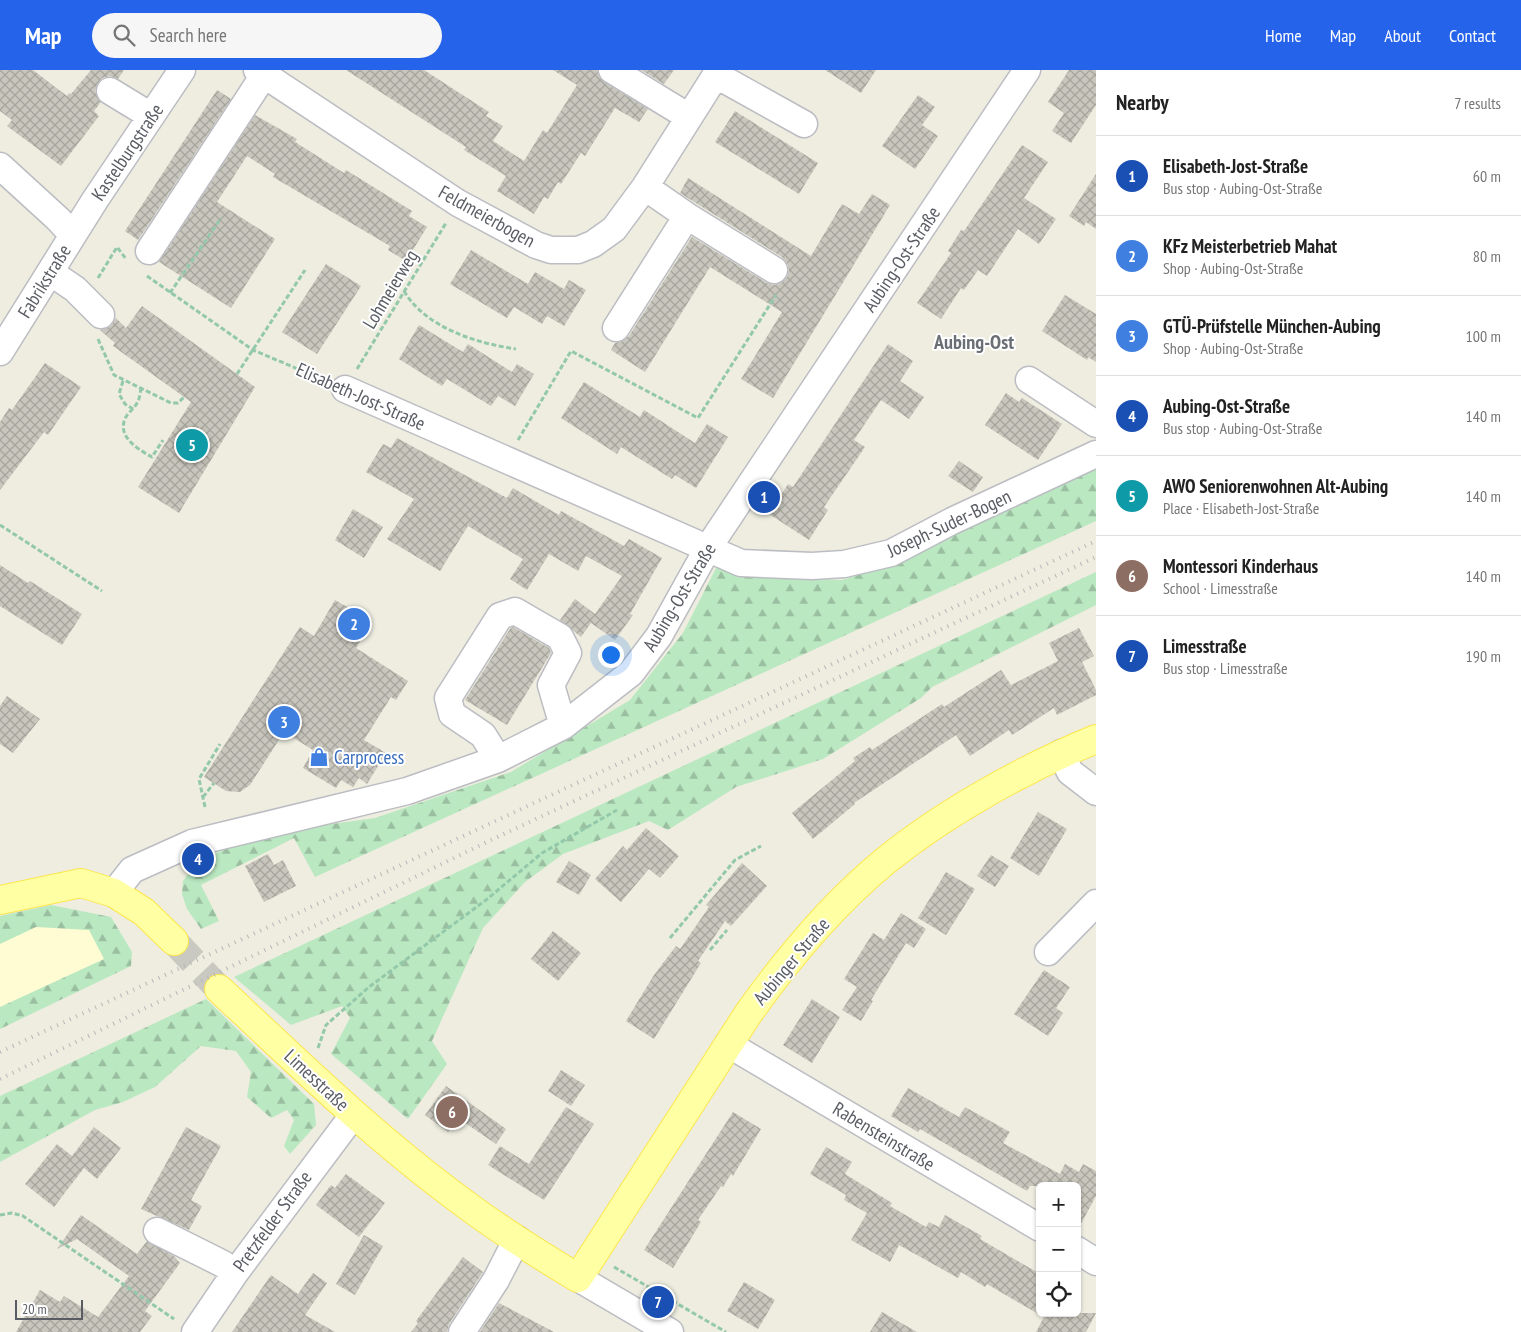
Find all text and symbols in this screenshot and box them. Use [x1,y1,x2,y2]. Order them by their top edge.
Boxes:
search box [92,13,442,58]
text: Map [25,20,62,51]
icon: search [110,21,138,49]
text: Search here [150,23,227,47]
text: Home [1265,24,1302,47]
text: Map [1330,24,1356,47]
text: About [1384,24,1421,47]
text: Contact [1449,24,1496,47]
text: Nearby [1116,89,1169,116]
text: 7 results [1454,93,1501,113]
street label: Kastelburgstraße [86,99,168,205]
text: Elisabeth-Jost-Straße [1163,154,1308,178]
text: 1 [1128,166,1136,186]
text: 60 m [1473,166,1501,186]
text: Bus stop · Aubing-Ost-Straße [1163,178,1322,198]
street label: Feldmeierbogen [435,180,539,252]
street label: Aubing-Ost-Straße [857,202,945,316]
text: KFz Meisterbetrieb Mahat [1163,234,1337,258]
street label: Fabrikstraße [12,240,76,322]
street label: Lohmeierweg [357,245,423,333]
text: 2 [1128,246,1136,266]
text: 80 m [1473,246,1501,266]
text: Shop · Aubing-Ost-Straße [1163,258,1303,278]
text: GTÜ-Prüfstelle München-Aubing [1163,314,1381,338]
text: 3 [1128,326,1136,346]
text: 100 m [1466,326,1501,346]
district label: Aubing-Ost [933,329,1014,355]
text: Shop · Aubing-Ost-Straße [1163,338,1303,358]
street label: Elisabeth-Jost-Straße [293,357,429,435]
text: Aubing-Ost-Straße [1163,394,1290,418]
text: 4 [1128,406,1136,426]
text: 140 m [1466,406,1501,426]
text: Bus stop · Aubing-Ost-Straße [1163,418,1322,438]
pin: 5 [176,426,208,464]
text: AWO Seniorenwohnen Alt-Aubing [1163,474,1388,498]
pin: 1 [748,478,780,516]
street label: Joseph-Suder-Bogen [882,484,1015,563]
text: 5 [1128,486,1136,506]
text: 140 m [1466,486,1501,506]
text: Place · Elisabeth-Jost-Straße [1163,498,1319,518]
street label: Aubing-Ost-Straße [637,538,721,656]
text: Montessori Kinderhaus [1163,554,1318,578]
text: 6 [1128,566,1136,586]
text: 140 m [1466,566,1501,586]
text: School · Limesstraße [1163,578,1278,598]
pin: 2 [338,605,370,643]
text: Limesstraße [1163,634,1247,658]
your location [598,642,624,668]
text: 7 [1128,646,1136,666]
text: 190 m [1466,646,1501,666]
text: Bus stop · Limesstraße [1163,658,1288,678]
pin: 3 [268,703,300,741]
place label: Carprocess [334,745,404,769]
shop icon: Carprocess [308,746,330,768]
pin: 4 [182,840,214,878]
street label: Aubinger Straße [748,912,835,1010]
street label: Limesstraße [279,1044,355,1116]
pin: 6 [436,1093,468,1131]
street label: Rabensteinstraße [829,1096,939,1176]
street label: Pretzfelder Straße [227,1166,317,1276]
map controls [1036,1182,1081,1317]
button: + [1036,1182,1081,1227]
button: − [1036,1227,1081,1272]
button: locate [1036,1272,1081,1317]
pin: 7 [642,1283,674,1321]
scale bar [15,1297,82,1320]
text: 20 m [22,1300,47,1318]

